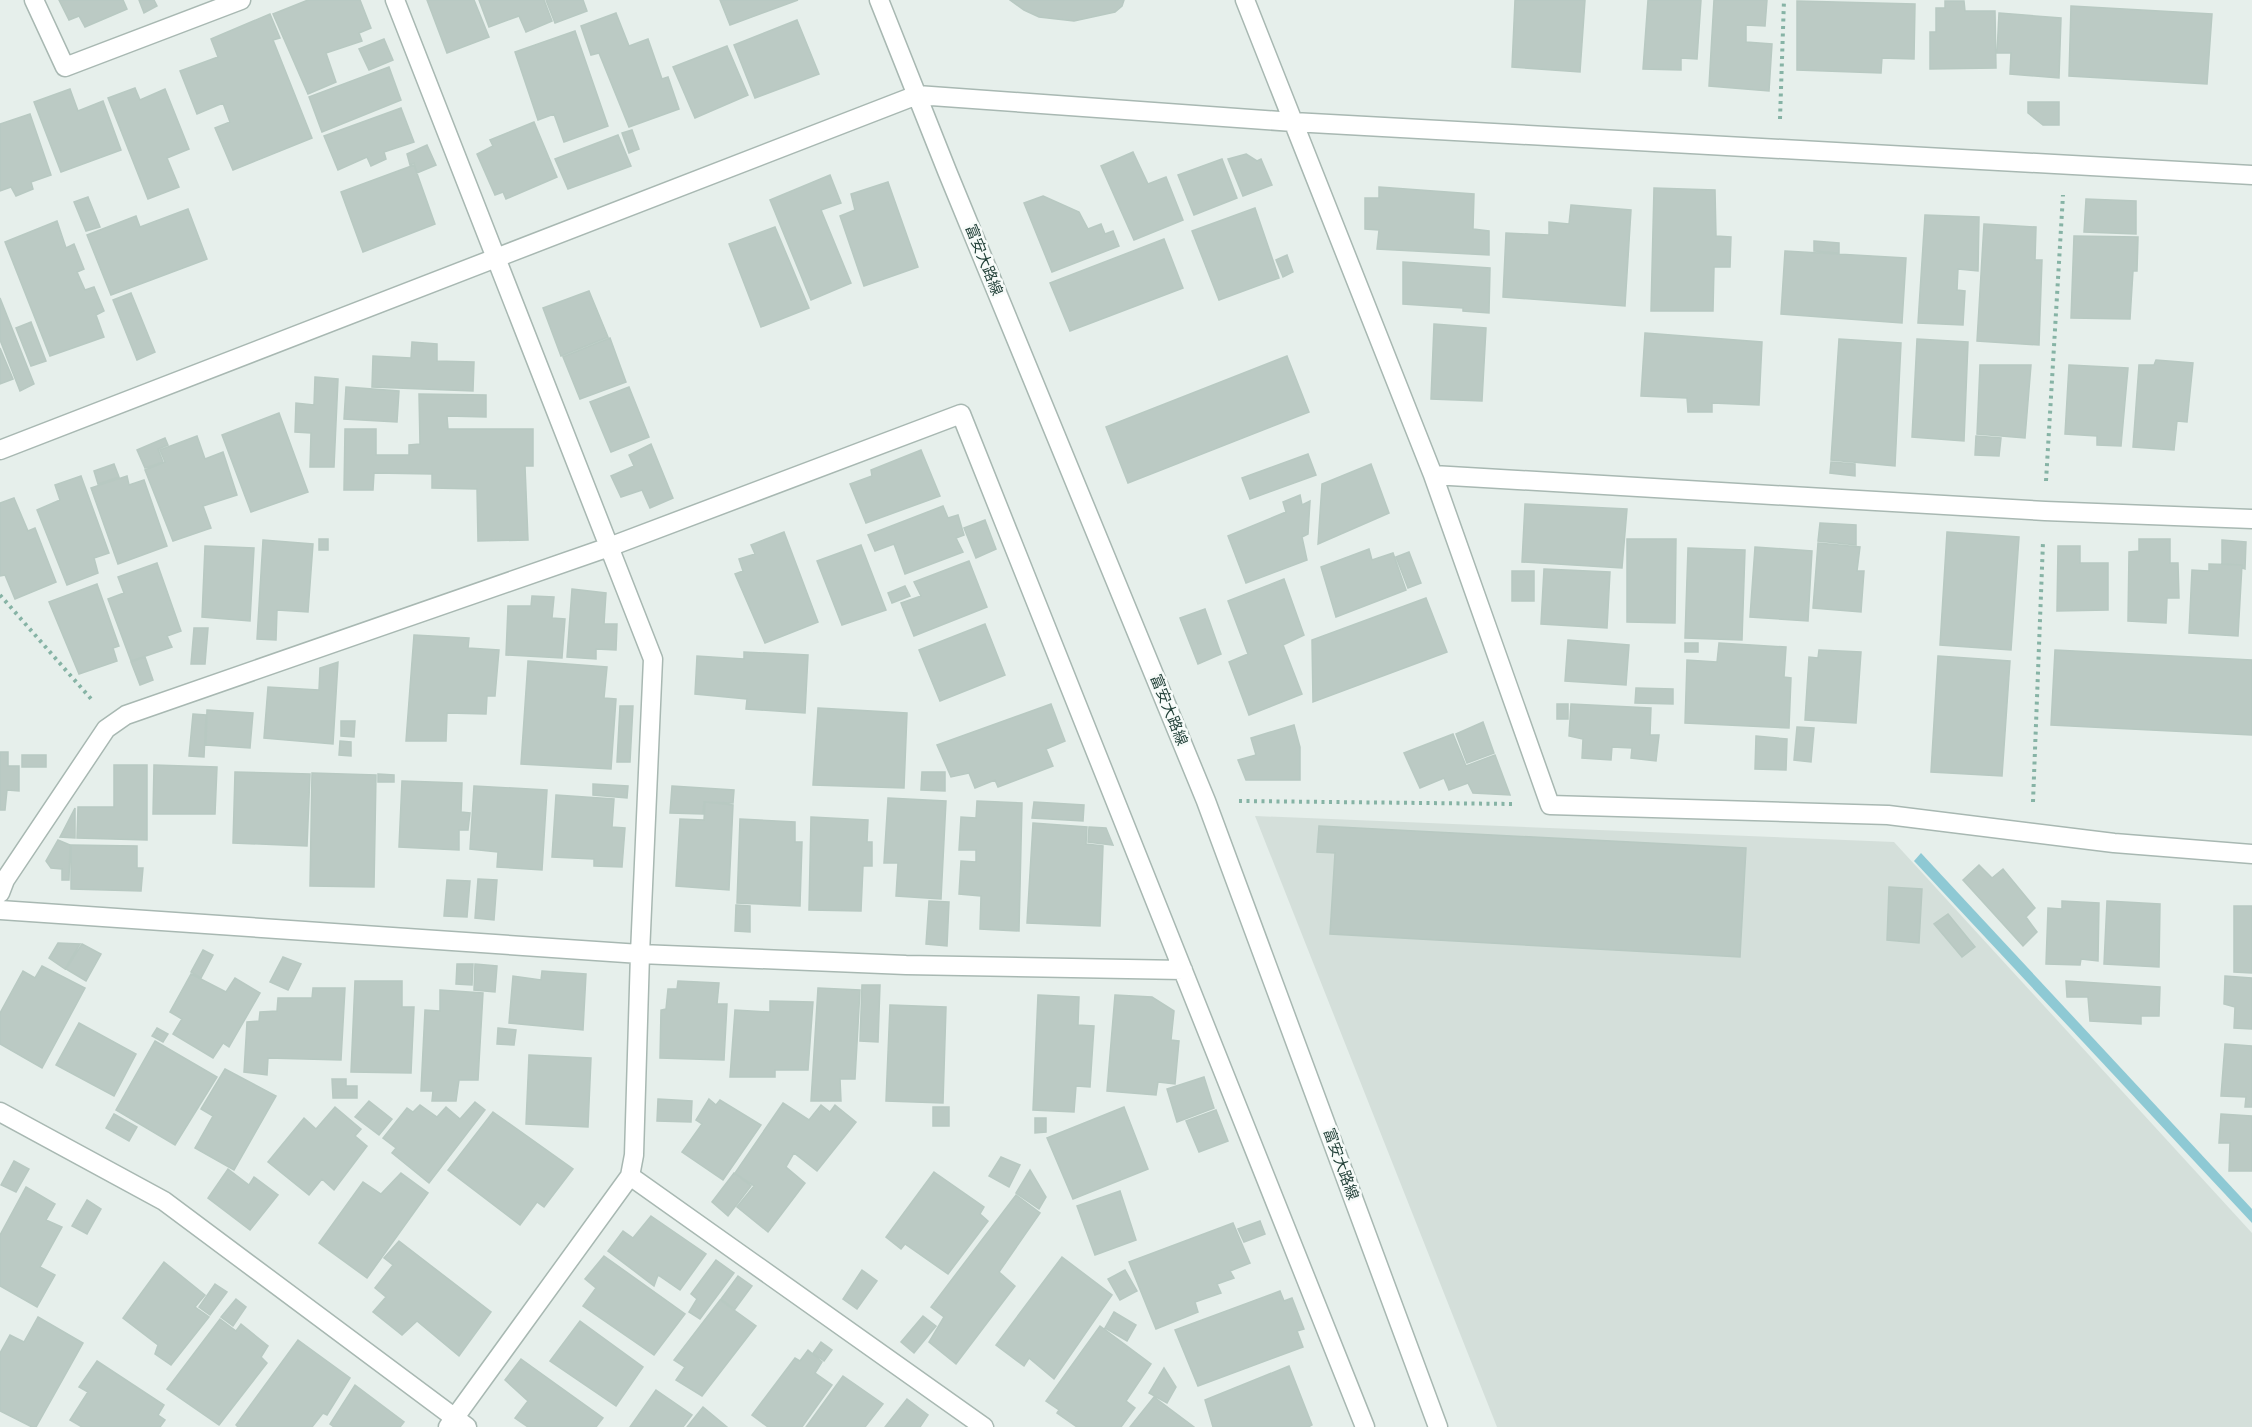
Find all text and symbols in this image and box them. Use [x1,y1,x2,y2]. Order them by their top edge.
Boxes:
street label: 富安大路線 [962,221,1008,298]
street label: 富安大路線 [1147,671,1193,748]
street label: 富安大路線 [1320,1125,1364,1202]

